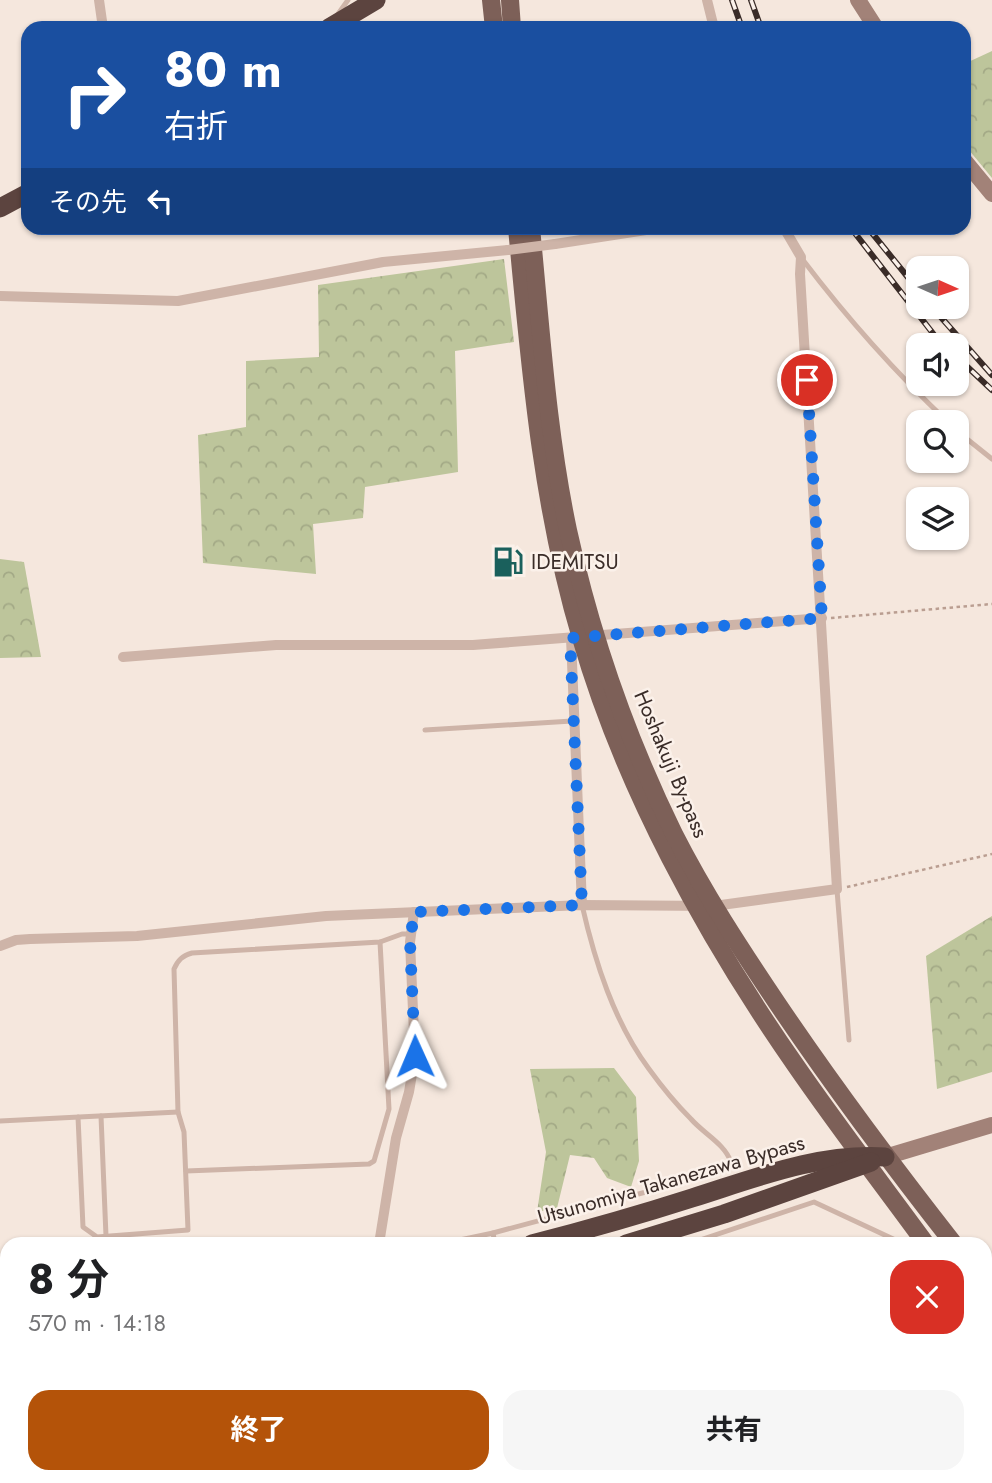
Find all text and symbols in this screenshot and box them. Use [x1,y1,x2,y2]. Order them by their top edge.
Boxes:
text: 80 m [164,35,282,105]
icon: right [49,49,140,140]
text: 右折 [164,103,228,149]
icon: left [141,182,179,220]
text: その先 [49,183,127,221]
north arrow [906,256,970,318]
map controls [906,256,969,550]
button: sound [906,333,969,396]
pin [777,350,837,410]
icon: arrive [788,361,826,399]
button: search [906,410,969,473]
button: layers [906,487,969,550]
fuel station icon: IDEMITSU [491,545,525,579]
place label: IDEMITSU [531,547,619,577]
street label: Hoshakuji By-pass [626,686,716,842]
position arrow [378,1019,452,1093]
street label: Utsunomiya Takanezawa Bypass [534,1127,808,1233]
text: 8 分 [28,1249,109,1310]
button: close [890,1260,964,1334]
text: 570 m · 14:18 [28,1306,166,1340]
button: 終了 [28,1390,489,1470]
button: 共有 [503,1390,964,1470]

